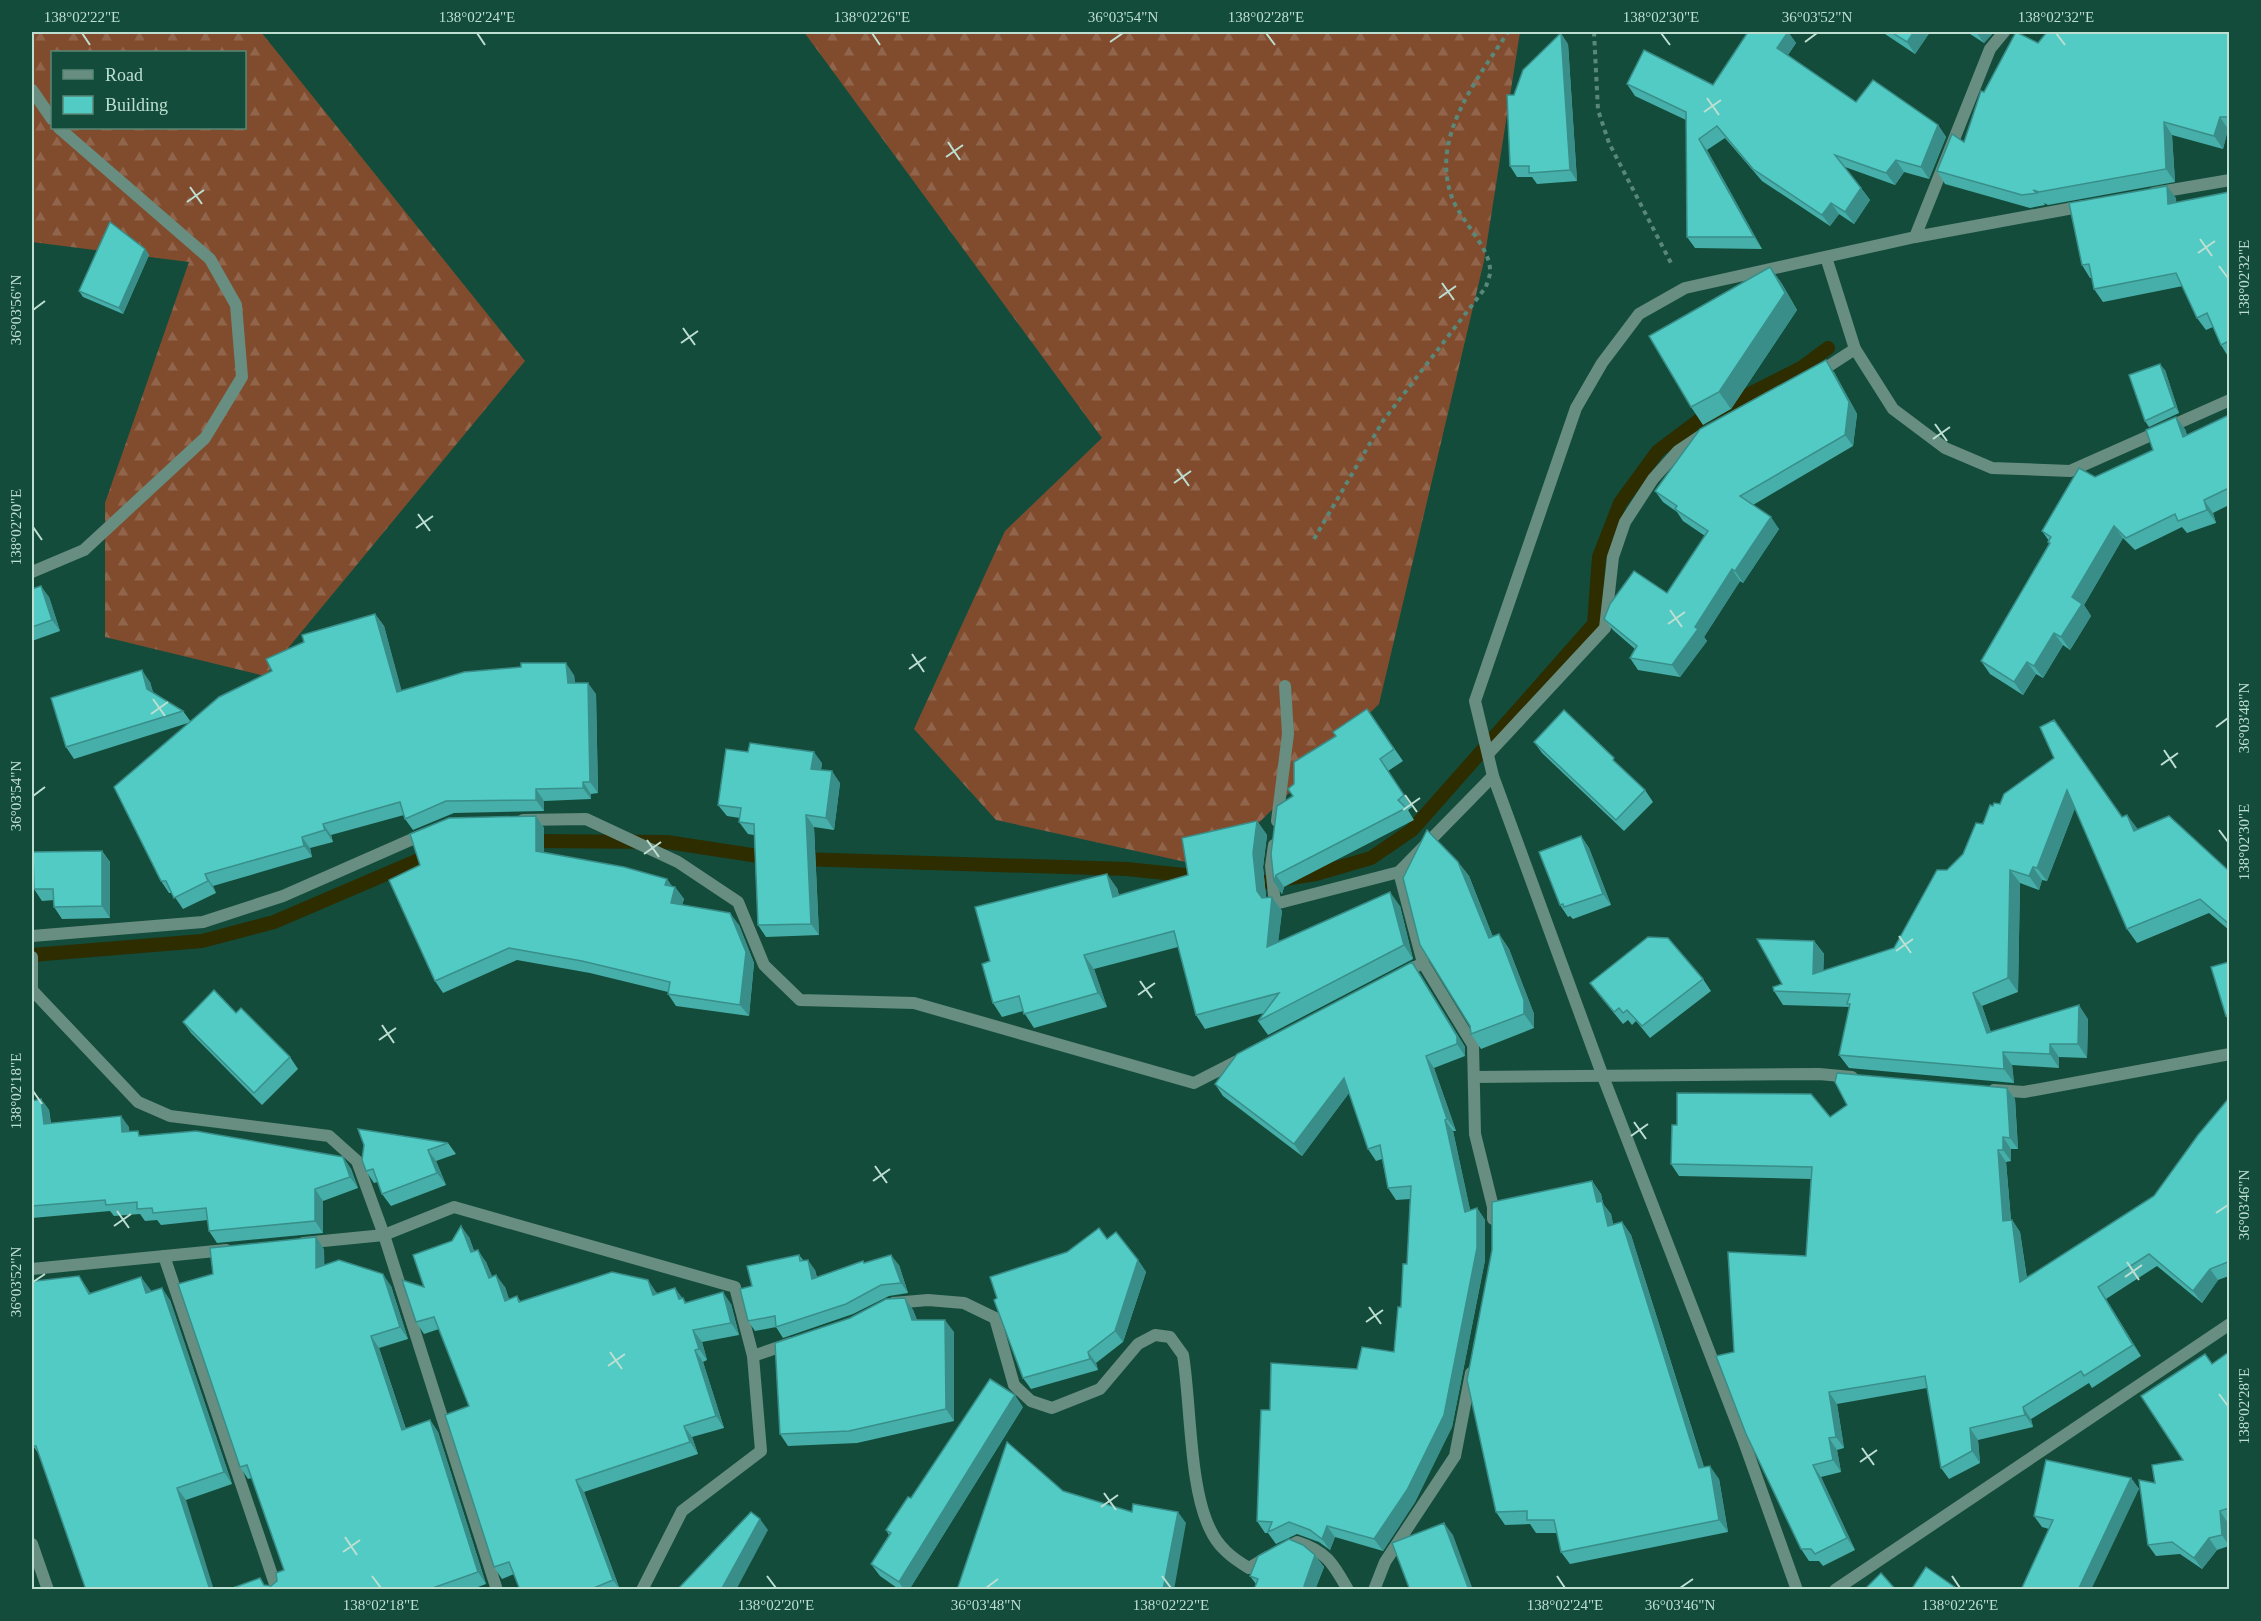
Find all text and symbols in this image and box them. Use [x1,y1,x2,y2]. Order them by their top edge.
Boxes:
text: 138°02'22"E [44,9,120,25]
text: 138°02'24"E [439,9,515,25]
text: 138°02'26"E [834,9,910,25]
text: 36°03'54"N [1088,9,1158,25]
text: 138°02'28"E [1228,9,1304,25]
text: 138°02'30"E [1623,9,1699,25]
text: 36°03'52"N [1782,9,1852,25]
text: 138°02'32"E [2018,9,2094,25]
legend [51,51,246,129]
text: Road [105,65,143,85]
text: Building [105,95,168,115]
text: 138°02'32"E [2236,240,2252,316]
text: 36°03'56"N [8,275,24,345]
text: 138°02'20"E [8,489,24,565]
text: 36°03'48"N [2236,683,2252,753]
text: 36°03'54"N [8,761,24,831]
text: 138°02'30"E [2236,804,2252,880]
text: 138°02'18"E [8,1053,24,1129]
text: 36°03'46"N [2236,1170,2252,1240]
text: 36°03'52"N [8,1247,24,1317]
text: 138°02'28"E [2236,1368,2252,1444]
text: 138°02'18"E [343,1597,419,1613]
text: 138°02'20"E [738,1597,814,1613]
text: 36°03'48"N [951,1597,1021,1613]
text: 138°02'22"E [1133,1597,1209,1613]
text: 138°02'24"E [1527,1597,1603,1613]
text: 36°03'46"N [1645,1597,1715,1613]
text: 138°02'26"E [1922,1597,1998,1613]

